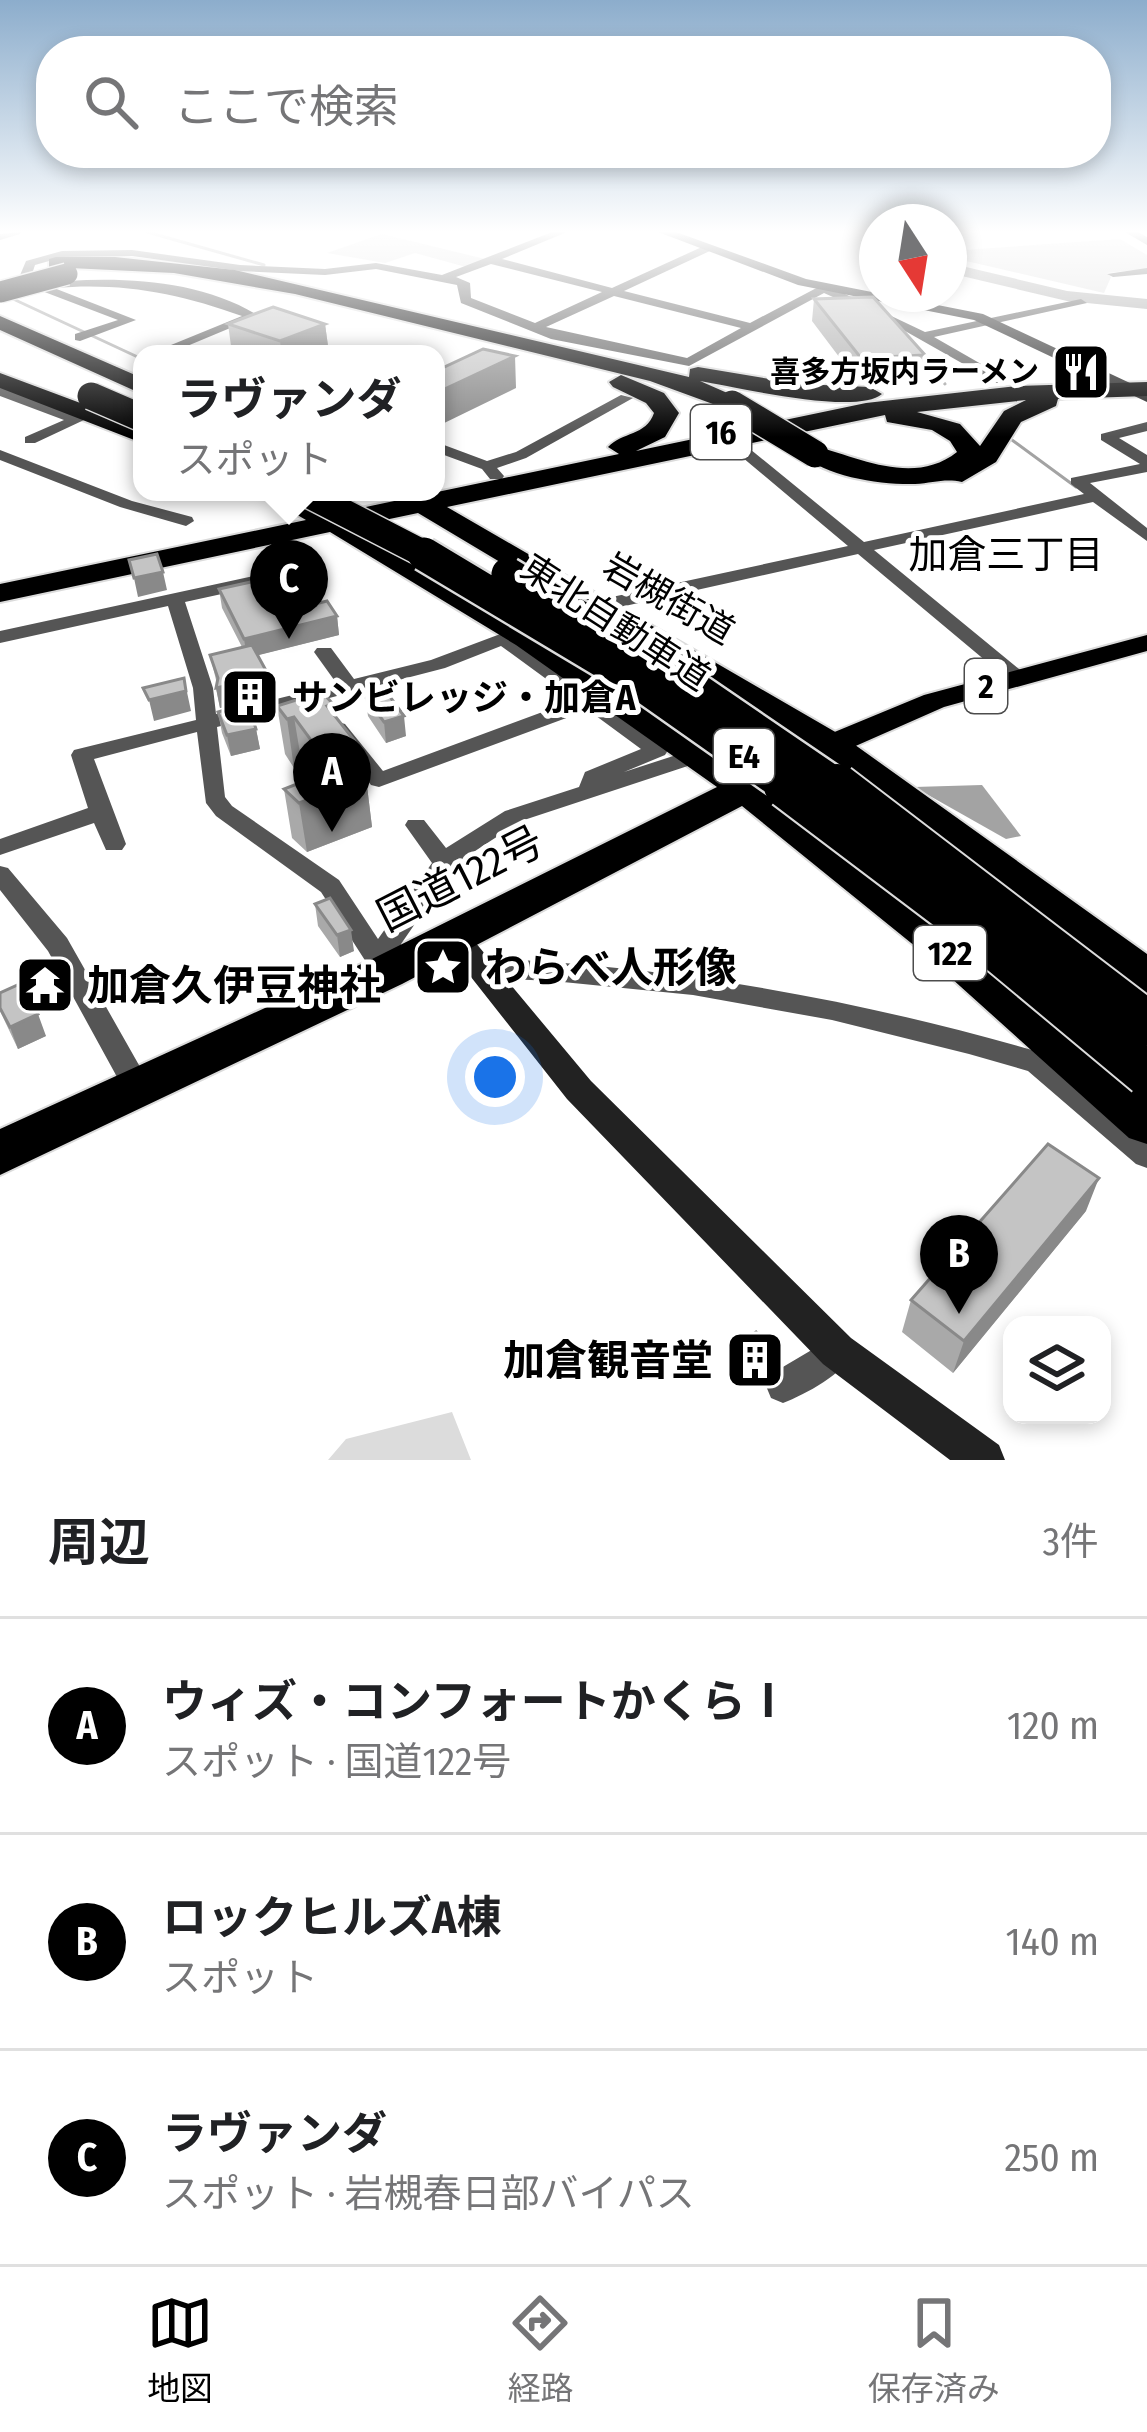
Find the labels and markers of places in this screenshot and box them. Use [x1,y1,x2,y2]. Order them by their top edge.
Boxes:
restaurant icon: 喜多方坂内ラーメン [1050,341,1112,403]
place label: 喜多方坂内ラーメン [770,354,1039,390]
pin: C [250,540,328,639]
building icon: サンビレッジ・加倉A [219,666,281,728]
place label: サンビレッジ・加倉A [292,676,636,720]
pin: A [293,733,371,832]
place icon: わらべ人形像 [412,936,474,998]
place label: わらべ人形像 [485,943,737,993]
temple icon: 加倉久伊豆神社 [14,954,76,1016]
place label: 加倉久伊豆神社 [87,961,381,1011]
pin: B [920,1215,998,1314]
building icon: 加倉観音堂 [724,1329,786,1391]
place label: 加倉観音堂 [503,1336,713,1386]

